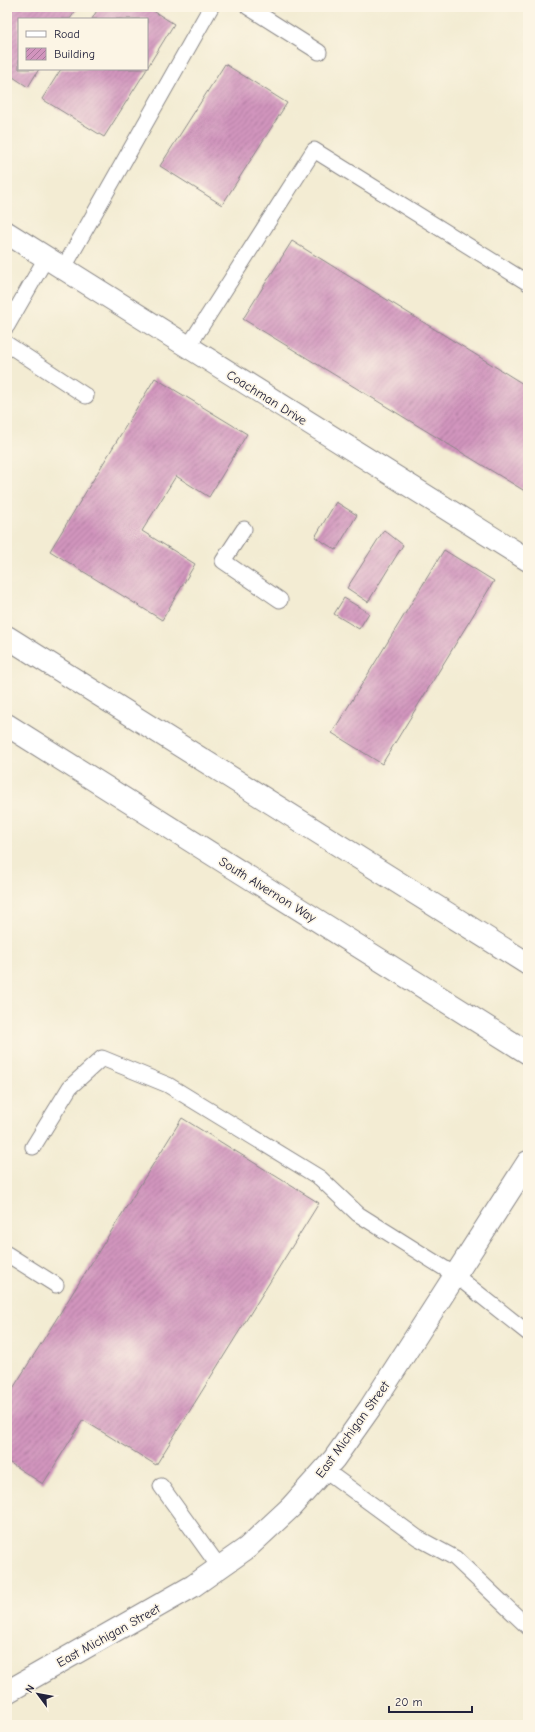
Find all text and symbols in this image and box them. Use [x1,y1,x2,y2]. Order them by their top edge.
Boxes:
legend [18,18,148,70]
text: Road [54,27,80,41]
text: Building [54,47,95,61]
street label: Coachman Drive [224,367,310,428]
street label: South Alvernon Way [216,854,319,925]
street label: East Michigan Street [312,1377,393,1481]
street label: East Michigan Street [54,1600,164,1670]
north arrow [18,1674,58,1714]
text: N [23,1682,37,1695]
scale bar [389,1688,472,1714]
text: 20 m [395,1695,423,1709]

